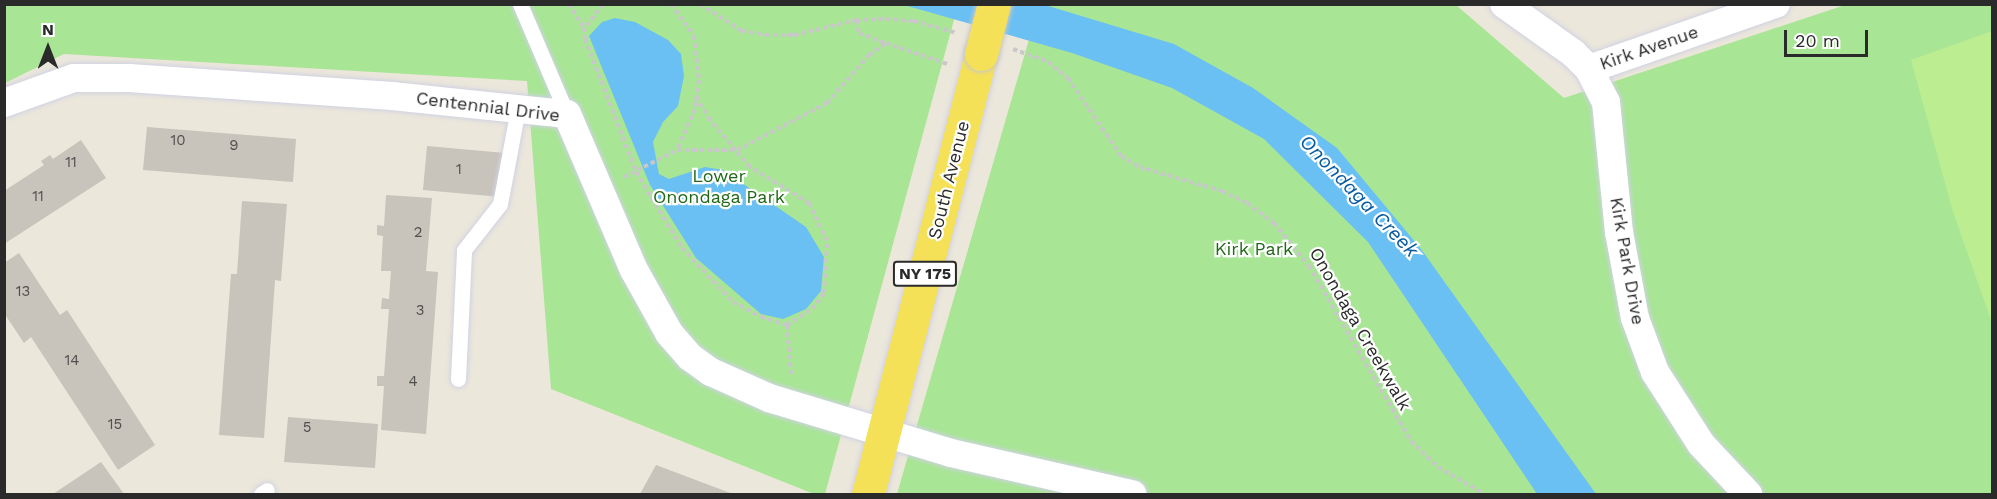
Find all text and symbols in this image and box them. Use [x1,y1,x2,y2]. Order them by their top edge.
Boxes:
north arrow [18,18,78,78]
scale bar [1787,18,1871,56]
text: N [42,20,54,39]
street label: Kirk Avenue [1596,21,1702,75]
text: 20 m [1795,30,1840,51]
street label: Centennial Drive [415,87,561,127]
street label: South Avenue [924,118,974,242]
water label: Onondaga Creek [1294,130,1424,262]
house number: 10 [170,132,186,150]
house number: 9 [229,137,239,155]
house number: 11 [65,154,77,172]
house number: 1 [456,161,462,179]
park label: Lower Onondaga Park [653,166,785,208]
house number: 11 [32,188,44,206]
street label: Kirk Park Drive [1605,195,1649,327]
house number: 2 [414,224,422,242]
park label: Kirk Park [1214,238,1294,260]
street label: Onondaga Creekwalk [1304,244,1416,414]
road number: NY 175 [892,261,958,287]
house number: 13 [16,283,30,301]
house number: 3 [416,302,424,320]
house number: 14 [64,352,80,370]
house number: 4 [408,373,418,391]
house number: 15 [108,416,122,434]
house number: 5 [303,419,311,437]

